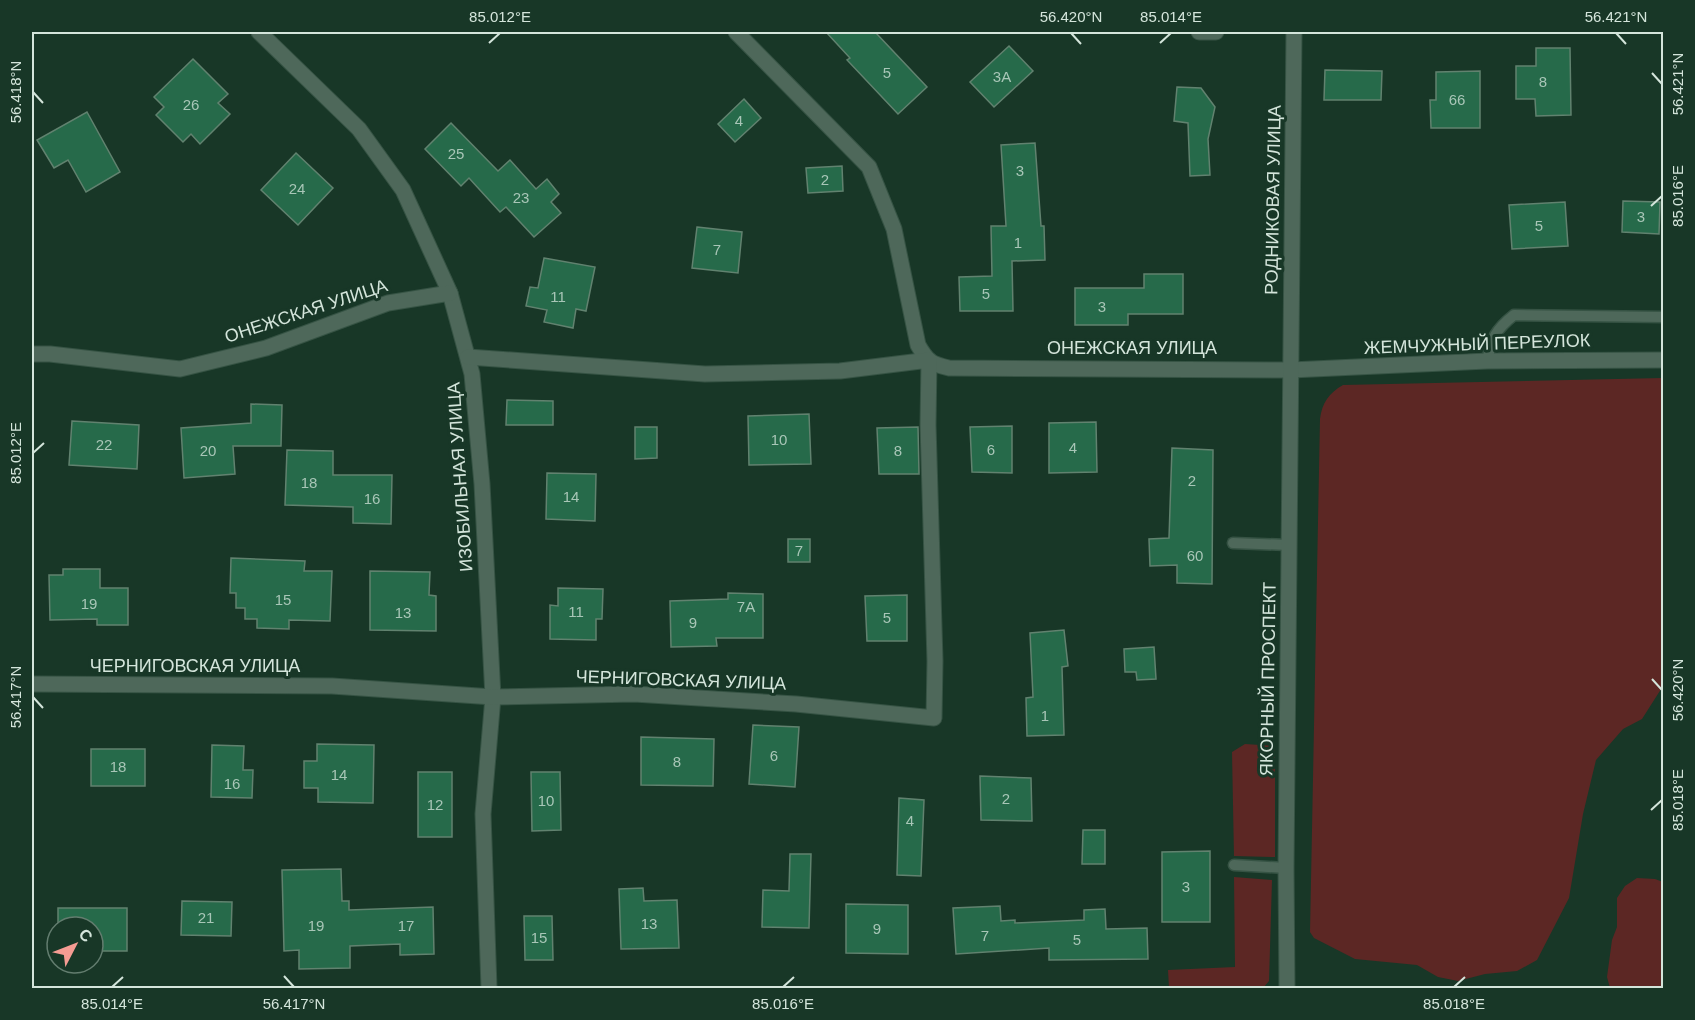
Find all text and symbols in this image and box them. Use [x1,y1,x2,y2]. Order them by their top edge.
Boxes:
text: 85.012°E [469,8,531,25]
text: 56.420°N [1040,8,1102,25]
text: 85.014°E [1140,8,1202,25]
text: 56.421°N [1585,8,1647,25]
text: 56.421°N [1669,53,1686,115]
text: 56.418°N [7,61,24,123]
house number: 5 [883,64,891,81]
house number: 3А [993,68,1011,85]
house number: 8 [1539,73,1547,90]
house number: 66 [1449,91,1465,108]
house number: 26 [183,96,199,113]
street label: РОДНИКОВАЯ УЛИЦА [1261,105,1285,295]
house number: 4 [735,112,743,129]
house number: 25 [448,145,464,162]
house number: 3 [1016,162,1024,179]
text: 85.016°E [1669,165,1686,227]
house number: 2 [821,171,829,188]
house number: 24 [289,180,305,197]
house number: 23 [513,189,529,206]
house number: 3 [1637,208,1645,225]
house number: 5 [1535,217,1543,234]
house number: 1 [1014,234,1022,251]
house number: 7 [713,241,721,258]
street label: ОНЕЖСКАЯ УЛИЦА [222,275,390,347]
house number: 5 [982,285,990,302]
house number: 11 [550,288,566,305]
house number: 3 [1098,298,1106,315]
street label: ЖЕМЧУЖНЫЙ ПЕРЕУЛОК [1363,329,1591,358]
street label: ОНЕЖСКАЯ УЛИЦА [1047,338,1217,358]
street label: ИЗОБИЛЬНАЯ УЛИЦА [443,382,477,572]
text: 85.012°E [7,422,24,484]
house number: 10 [771,431,787,448]
house number: 22 [96,436,112,453]
house number: 4 [1069,439,1077,456]
house number: 6 [987,441,995,458]
house number: 20 [200,442,216,459]
house number: 8 [894,442,902,459]
house number: 2 [1188,472,1196,489]
house number: 18 [301,474,317,491]
house number: 14 [563,488,579,505]
house number: 16 [364,490,380,507]
house number: 7 [795,542,803,559]
house number: 60 [1187,547,1203,564]
street label: ЯКОРНЫЙ ПРОСПЕКТ [1255,582,1280,776]
house number: 15 [275,591,291,608]
house number: 19 [81,595,97,612]
house number: 7А [737,598,755,615]
house number: 11 [568,603,584,620]
house number: 13 [395,604,411,621]
house number: 5 [883,609,891,626]
house number: 9 [689,614,697,631]
street label: ЧЕРНИГОВСКАЯ УЛИЦА [90,656,300,676]
text: 56.420°N [1669,659,1686,721]
text: 56.417°N [7,666,24,728]
street label: ЧЕРНИГОВСКАЯ УЛИЦА [575,666,787,694]
house number: 1 [1041,707,1049,724]
house number: 6 [770,747,778,764]
house number: 8 [673,753,681,770]
house number: 18 [110,758,126,775]
house number: 14 [331,766,347,783]
text: 85.018°E [1669,769,1686,831]
house number: 16 [224,775,240,792]
house number: 2 [1002,790,1010,807]
house number: 10 [538,792,554,809]
house number: 12 [427,796,443,813]
house number: 4 [906,812,914,829]
house number: 3 [1182,878,1190,895]
house number: 21 [198,909,214,926]
north arrow [45,915,105,975]
house number: 13 [641,915,657,932]
house number: 19 [308,917,324,934]
house number: 17 [398,917,414,934]
house number: 9 [873,920,881,937]
text: С [76,925,96,946]
house number: 7 [981,927,989,944]
house number: 15 [531,929,547,946]
house number: 5 [1073,931,1081,948]
text: 85.014°E [81,995,143,1012]
text: 56.417°N [263,995,325,1012]
text: 85.016°E [752,995,814,1012]
text: 85.018°E [1423,995,1485,1012]

